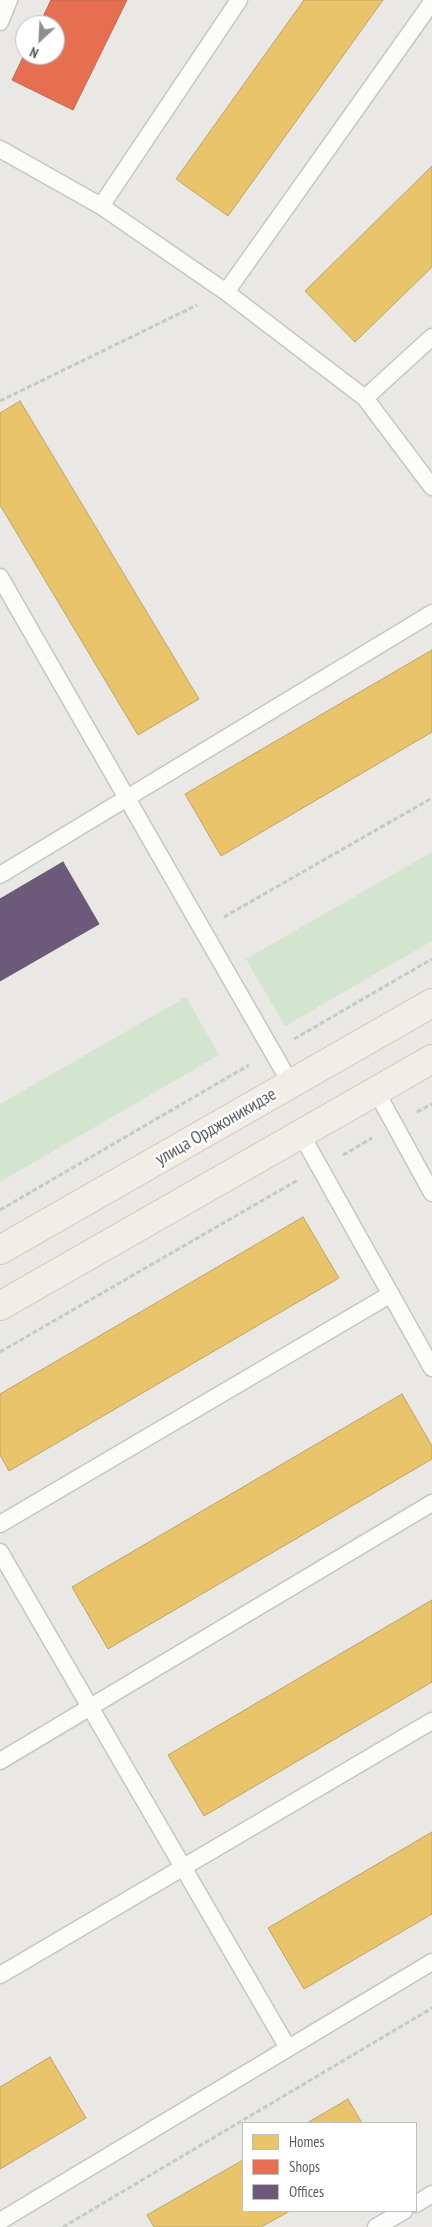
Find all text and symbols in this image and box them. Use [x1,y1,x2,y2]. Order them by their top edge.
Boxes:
north arrow [15,15,65,65]
text: N [27,43,41,62]
street label: улица Орджоникидзе [152,1084,280,1170]
legend [242,2122,417,2212]
text: Homes [289,2132,325,2151]
text: Shops [289,2157,320,2176]
text: Offices [289,2182,324,2201]

